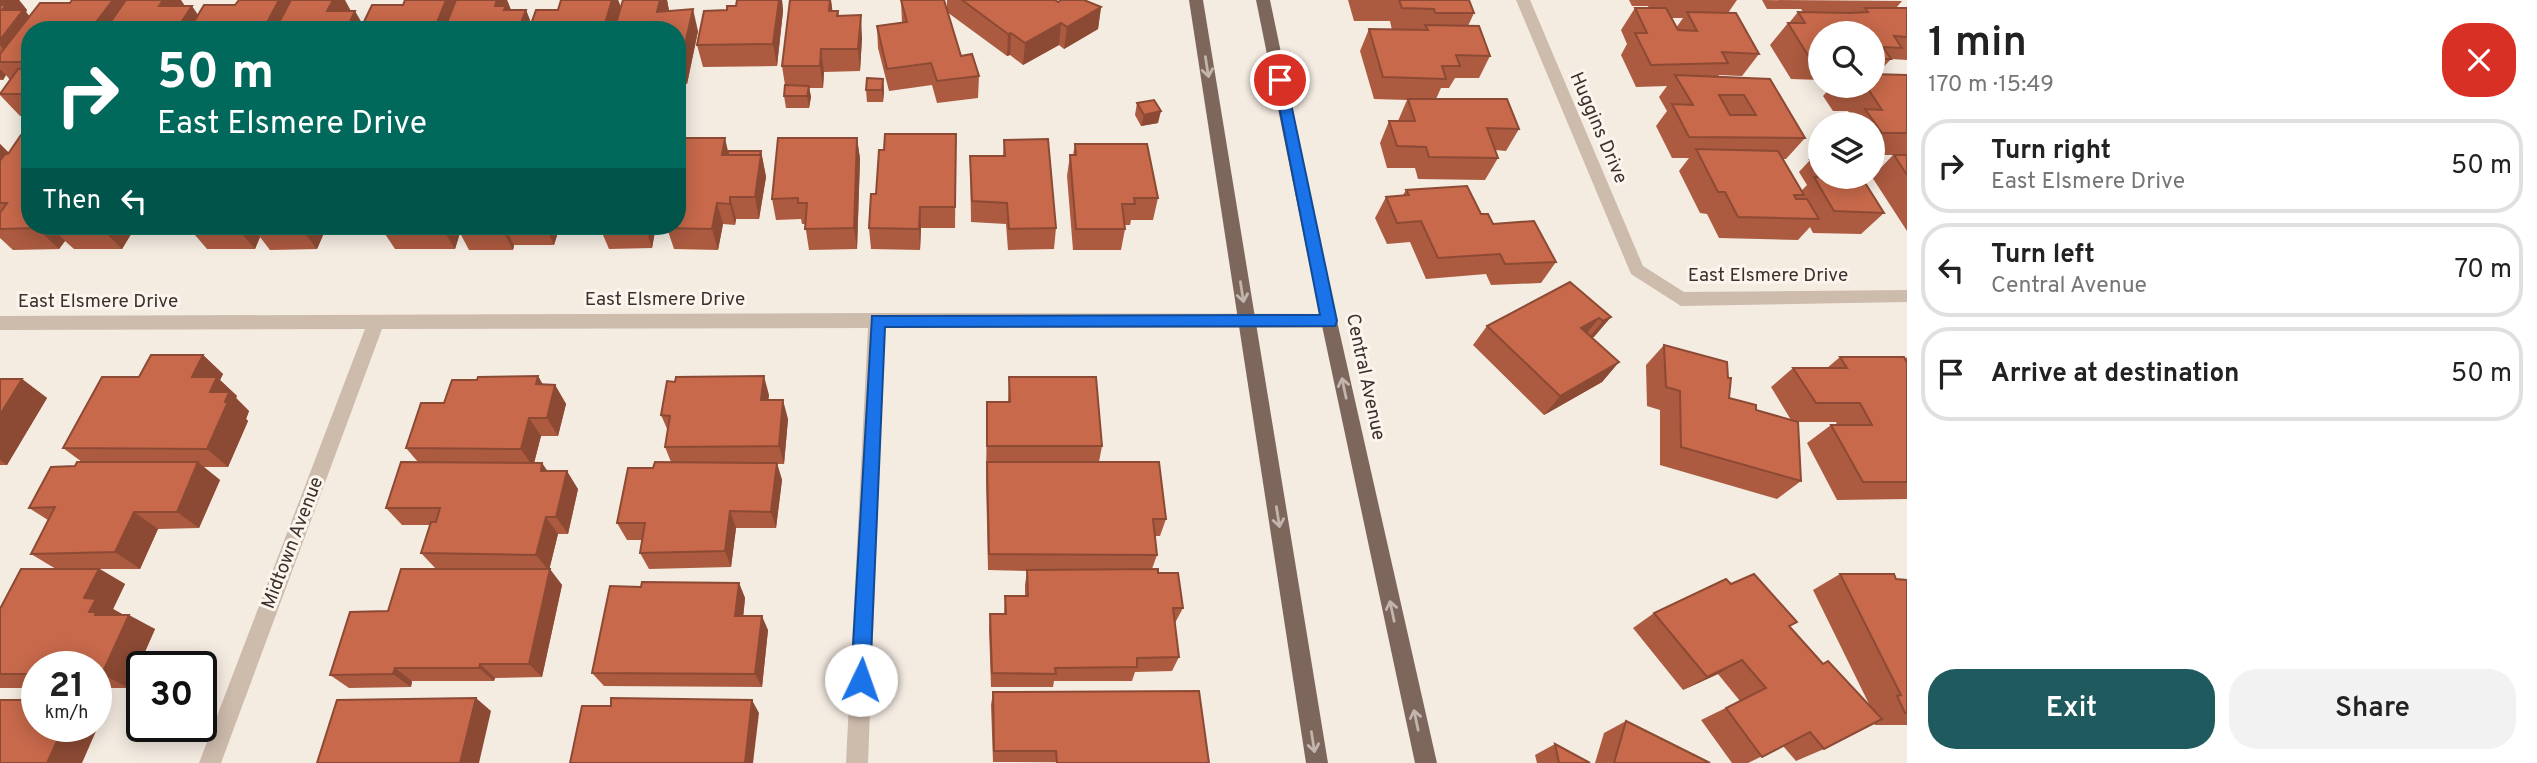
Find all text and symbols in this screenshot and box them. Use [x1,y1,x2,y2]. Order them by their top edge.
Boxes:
text: 1 min [1928,18,2027,71]
map controls [1808,21,1885,189]
button: search [1808,21,1885,98]
button: close [2442,23,2516,97]
text: 50 m [157,44,274,106]
icon: right [42,49,133,140]
pin [1250,50,1310,110]
one-way arrow [1201,56,1214,78]
icon: arrive [1261,61,1299,99]
street label: Huggins Drive [1564,68,1632,188]
text: 170 m · 15:49 [1928,71,2054,100]
text: East Elsmere Drive [157,105,427,145]
button: layers [1808,112,1885,189]
text: Turn right [1991,135,2111,168]
icon: right [1932,147,1970,185]
text: 50 m [2451,150,2512,183]
text: East Elsmere Drive [1991,168,2185,197]
icon: left [115,182,153,220]
text: Then [42,185,101,218]
text: Turn left [1991,239,2095,272]
icon: left [1932,251,1970,289]
text: 70 m [2454,254,2512,287]
street label: East Elsmere Drive [1688,264,1848,288]
text: Central Avenue [1991,272,2147,301]
one-way arrow [1236,280,1249,303]
street label: East Elsmere Drive [585,288,745,312]
street label: East Elsmere Drive [18,290,178,314]
street label: Central Avenue [1340,311,1390,443]
icon: arrive [1932,355,1970,393]
text: Arrive at destination [1991,358,2239,391]
text: 50 m [2451,358,2512,391]
one-way arrow [1336,378,1349,400]
street label: Midtown Avenue [257,473,329,613]
one-way arrow [1271,505,1284,528]
one-way arrow [1385,600,1399,623]
position arrow [824,643,898,717]
speed limit sign: 30 [126,651,217,742]
text: 21 [49,665,84,709]
button: Exit [1928,669,2215,749]
button: Share [2229,669,2516,749]
text: km/h [45,702,88,725]
one-way arrow [1409,709,1423,732]
one-way arrow [1307,730,1320,752]

